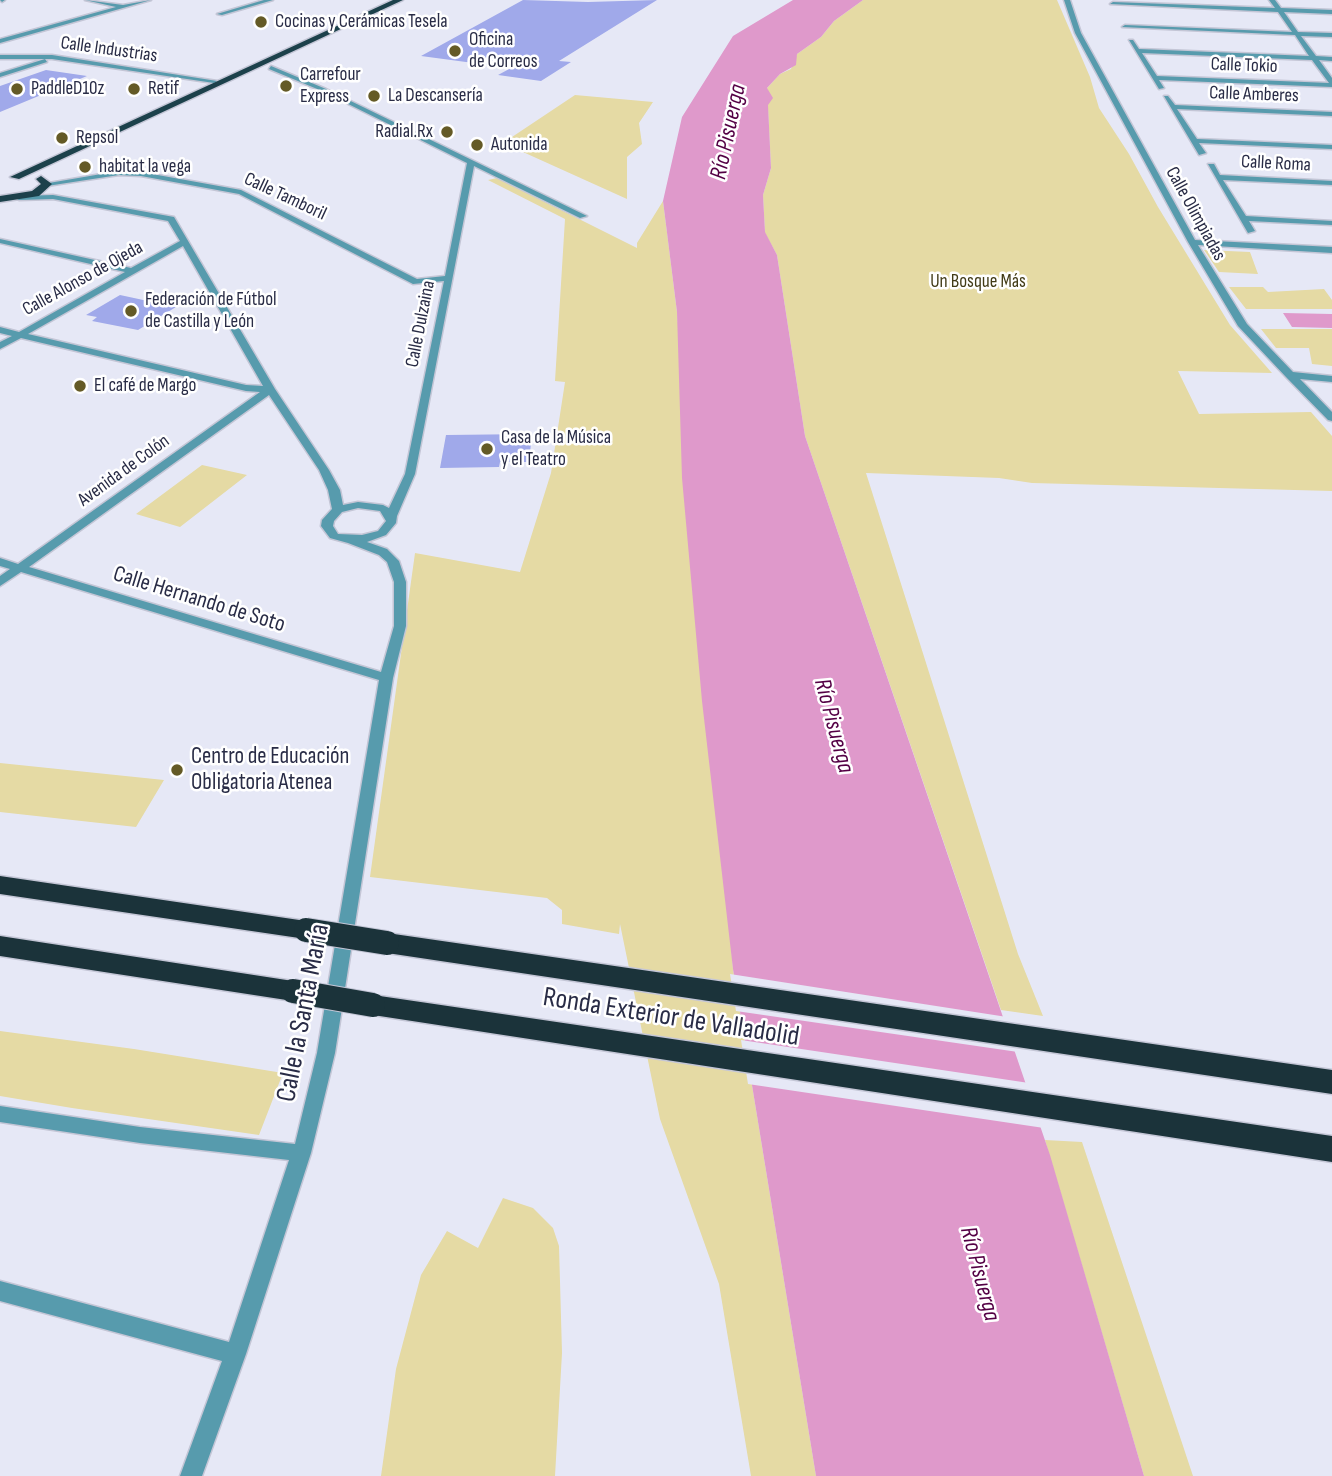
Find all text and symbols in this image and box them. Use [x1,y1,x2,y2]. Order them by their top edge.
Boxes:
place label: Cocinas y Cerámicas Tesela [275,11,448,33]
marker: Cocinas y Cerámicas Tesela [253,14,269,30]
place label: Oficina de Correos [469,29,537,73]
street label: Calle Industrias [59,32,159,68]
marker: Oficina de Correos [447,43,463,59]
street label: Calle Tokio [1210,53,1278,79]
place label: Carrefour Express [300,64,361,108]
place label: PaddleD10z [31,78,104,100]
place label: Retif [148,78,179,100]
marker: Carrefour Express [278,78,294,94]
marker: PaddleD10z [9,81,25,97]
marker: Retif [126,81,142,97]
water label: Río Pisuerga [705,82,753,182]
street label: Calle Amberes [1209,82,1299,108]
place label: La Descansería [388,85,483,107]
marker: La Descansería [366,88,382,104]
place label: Radial.Rx [375,121,433,143]
marker: Radial.Rx [439,124,455,140]
place label: Repsol [76,127,118,149]
marker: Repsol [54,130,70,146]
place label: Autonida [491,134,548,156]
marker: Autonida [469,137,485,153]
street label: Calle Roma [1241,151,1311,177]
place label: habitat la vega [99,156,191,178]
marker: habitat la vega [77,159,93,175]
street label: Calle Olimpiadas [1160,163,1230,265]
street label: Calle Tamboril [240,168,330,226]
street label: Calle Alonso de Ojeda [19,237,147,321]
park label: Un Bosque Más [930,271,1026,293]
street label: Calle Dulzaina [401,279,441,369]
place label: Federación de Fútbol de Castilla y León [145,289,277,333]
marker: Federación de Fútbol de Castilla y León [123,303,139,319]
place label: El café de Margo [94,375,196,397]
marker: El café de Margo [72,378,88,394]
place label: Casa de la Música y el Teatro [501,427,611,471]
street label: Avenida de Colón [74,430,174,512]
marker: Casa de la Música y el Teatro [479,441,495,457]
street label: Calle Hernando de Soto [110,561,288,639]
water label: Río Pisuerga [807,676,859,776]
place label: Centro de Educación Obligatoria Atenea [191,743,349,797]
marker: Centro de Educación Obligatoria Atenea [169,762,185,778]
street label: Calle la Santa María [270,921,338,1105]
street label: Ronda Exterior de Valladolid [540,981,802,1055]
water label: Río Pisuerga [953,1224,1005,1324]

